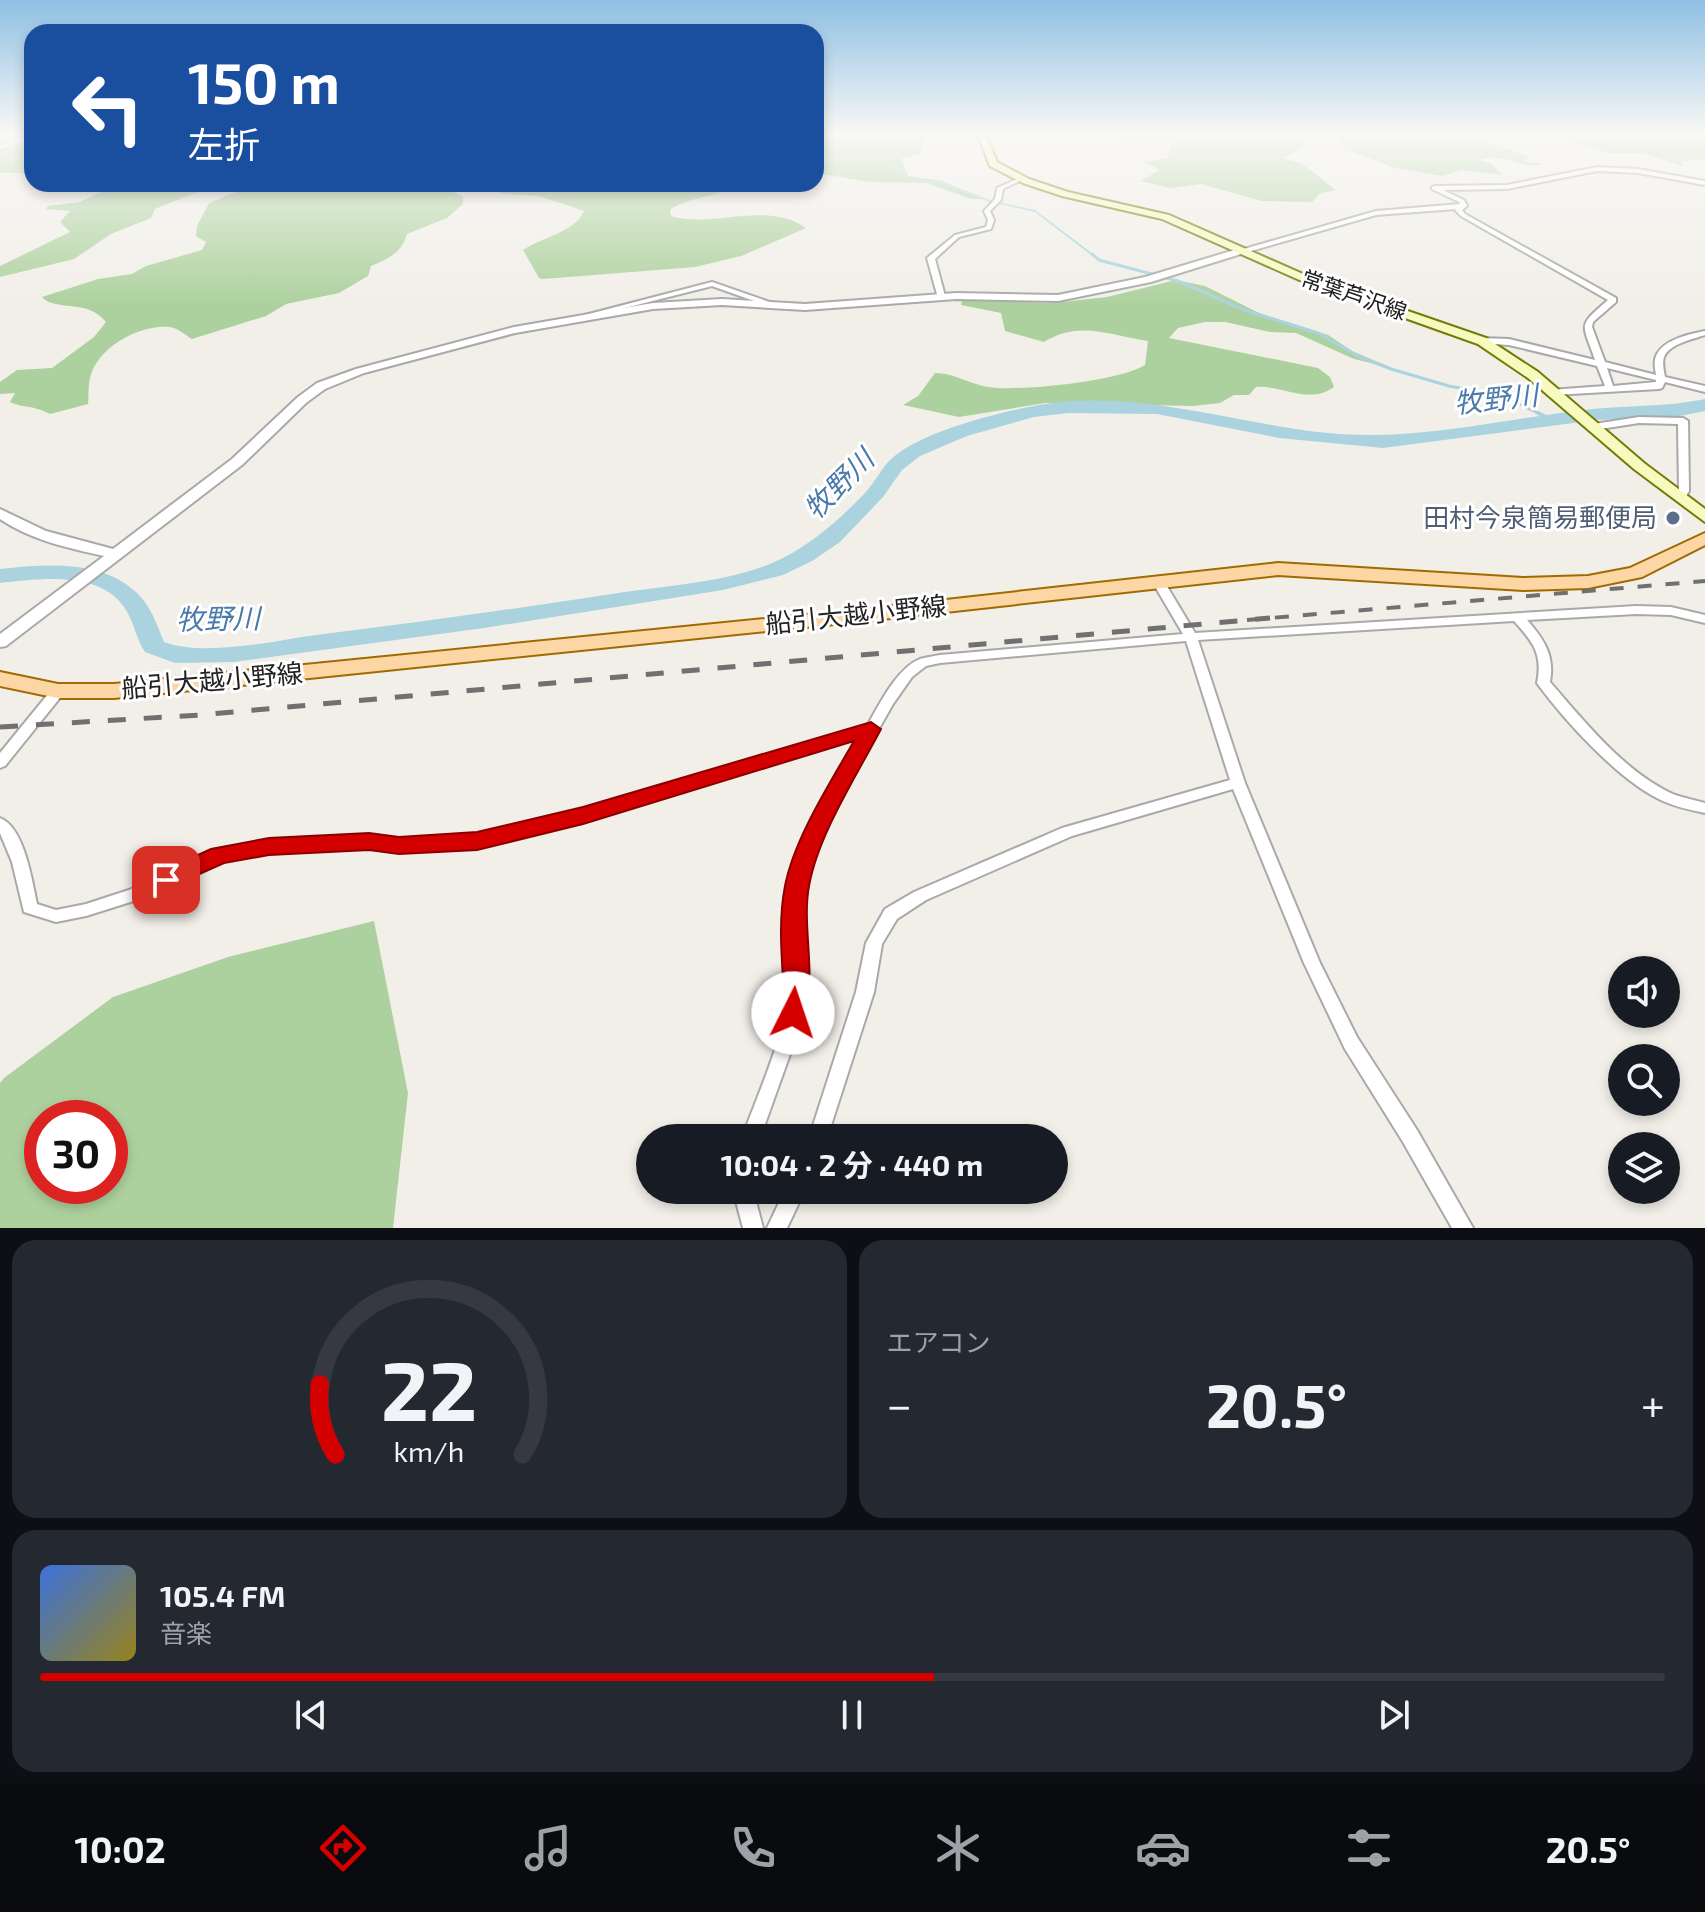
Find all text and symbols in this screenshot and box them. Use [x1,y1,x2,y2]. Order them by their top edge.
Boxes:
text: 150 m [188,48,340,115]
icon: left [56,56,160,160]
text: 左折 [188,122,260,165]
street label: 常葉芦沢線 [1298,264,1411,324]
water label: 牧野川 [1452,376,1542,419]
water label: 牧野川 [797,439,882,525]
place label: 田村今泉簡易郵便局 [1423,501,1657,532]
marker: 田村今泉簡易郵便局 [1664,509,1682,527]
street label: 船引大越小野線 [764,589,948,638]
water label: 牧野川 [176,600,263,636]
street label: 船引大越小野線 [120,656,304,703]
pin [132,846,200,914]
icon: arrive [144,858,188,902]
map controls [1608,956,1680,1204]
button: sound [1608,956,1680,1028]
position arrow [751,971,835,1055]
button: search [1608,1044,1680,1116]
speed limit sign: 30 [24,1100,128,1204]
button: layers [1608,1132,1680,1204]
text: 10:04 · 2 分 · 440 m [721,1146,983,1182]
text: エアコン [887,1326,991,1357]
text: 22 [381,1338,478,1438]
text: 20.5° [1206,1368,1347,1440]
text: − [887,1377,912,1430]
text: + [1641,1377,1665,1430]
text: km/h [394,1433,465,1468]
text: 105.4 FM [160,1577,285,1613]
text: 音楽 [160,1617,212,1648]
icon: previous [289,1693,333,1737]
icon: pause [830,1693,874,1737]
icon: next [1372,1693,1416,1737]
icon: directions [315,1820,371,1876]
icon: music [520,1820,576,1876]
icon: phone [725,1820,781,1876]
icon: climate [930,1820,986,1876]
icon: car [1135,1820,1191,1876]
icon: filters [1341,1820,1397,1876]
text: 10:02 [75,1827,166,1870]
text: 20.5° [1546,1827,1630,1870]

